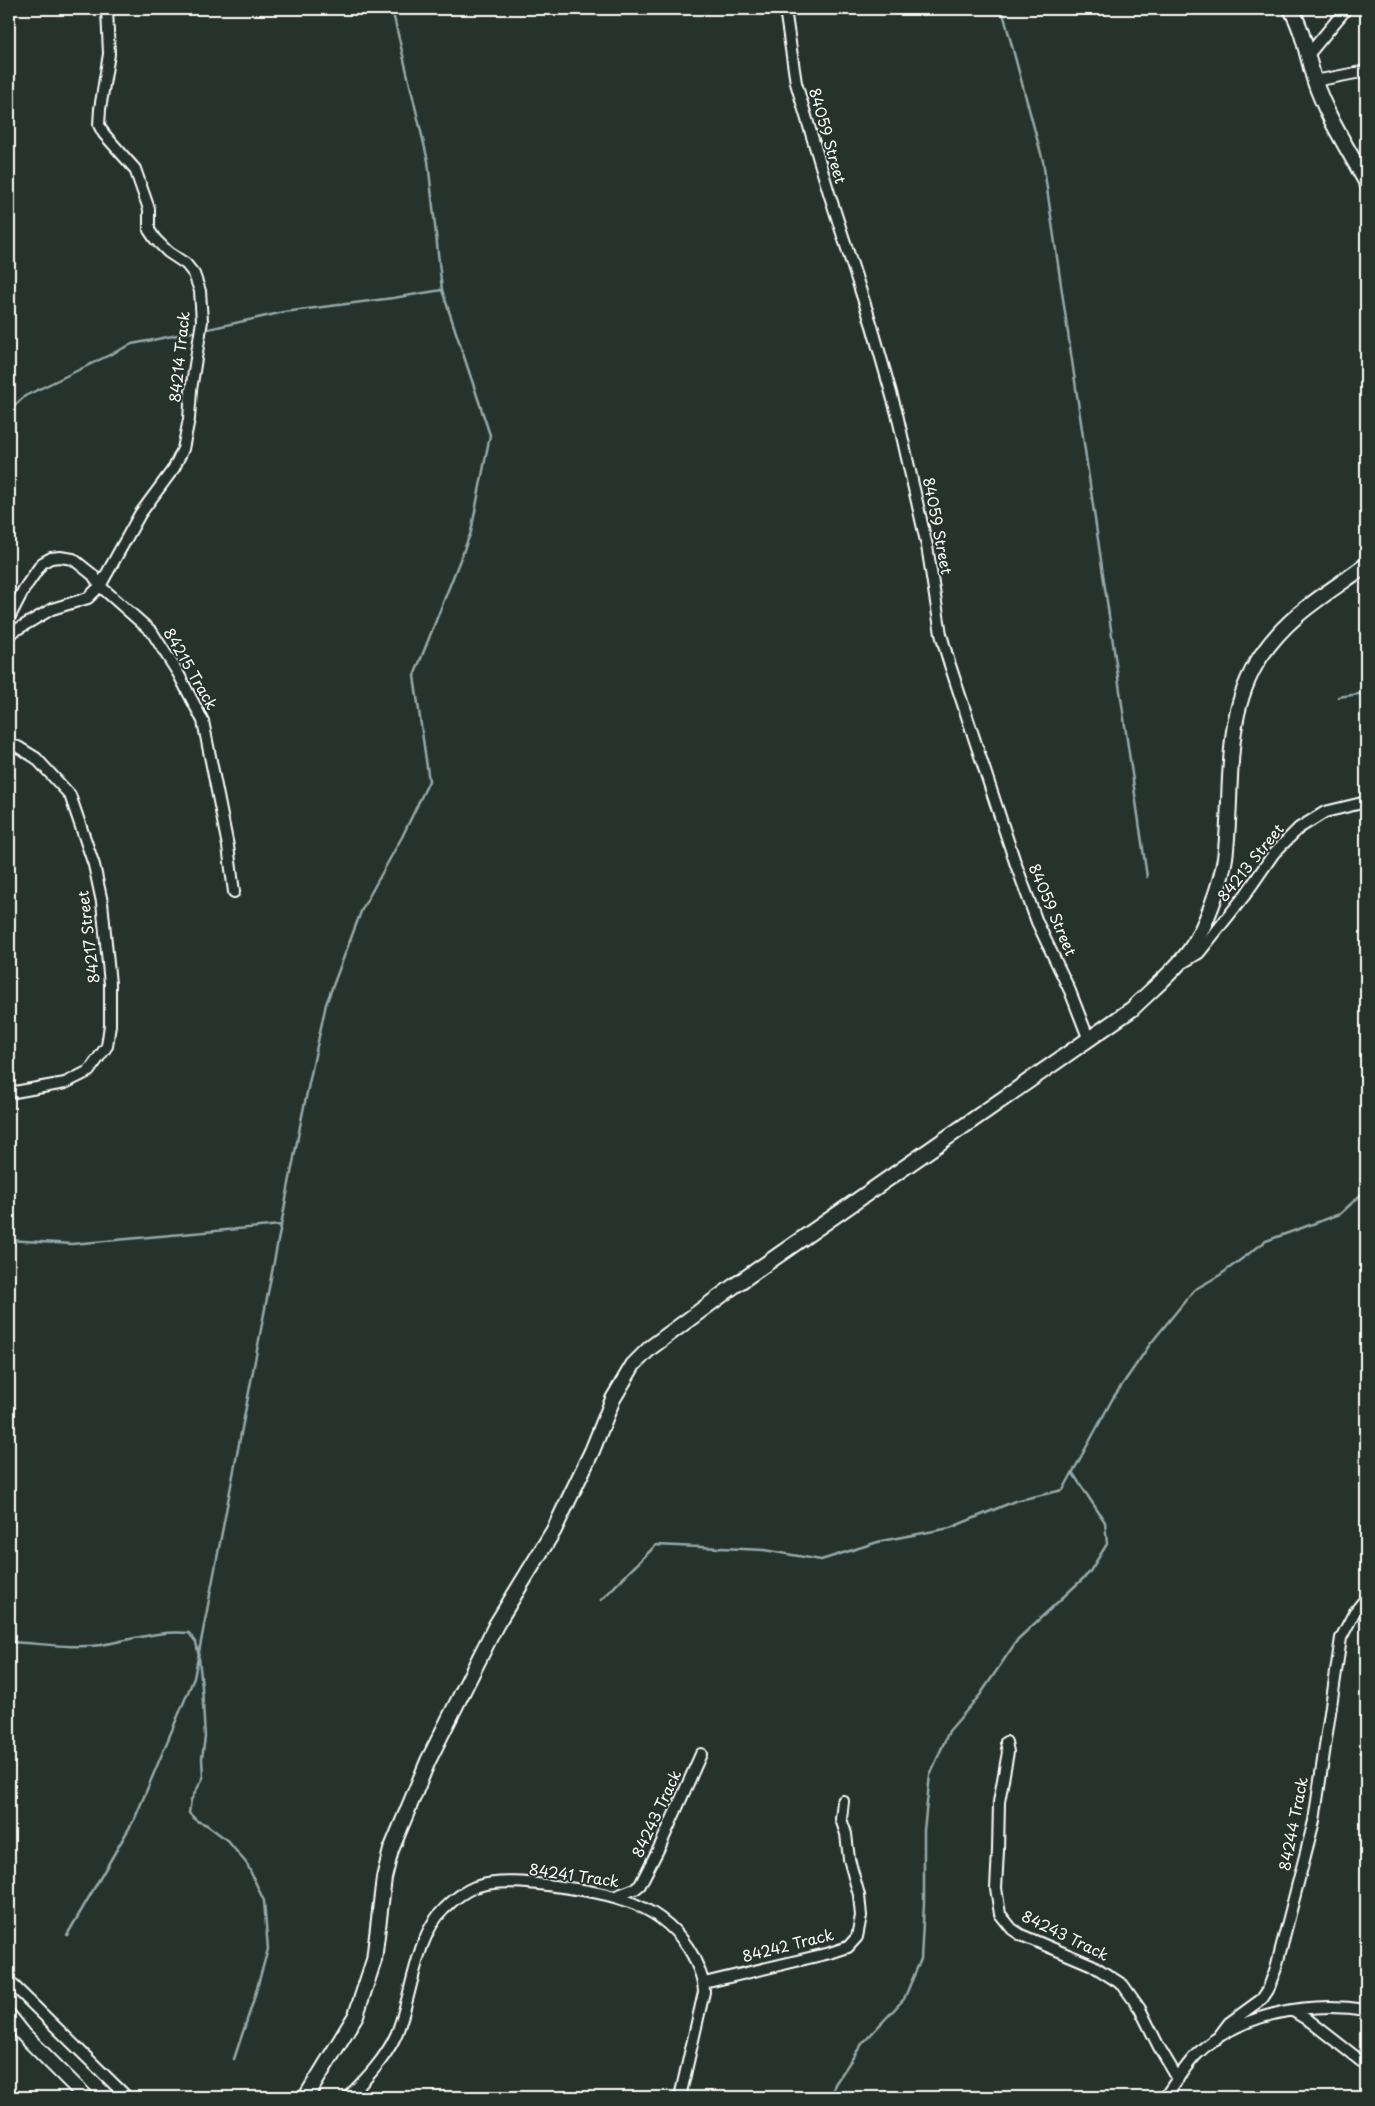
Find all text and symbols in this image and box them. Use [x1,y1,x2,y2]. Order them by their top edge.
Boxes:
street label: 84059 Street [804,85,853,186]
street label: 84214 Track [162,310,195,404]
street label: 84059 Street [918,475,959,576]
street label: 84215 Track [158,623,224,714]
street label: 84213 Street [1211,818,1289,906]
street label: 84059 Street [1024,860,1083,959]
street label: 84217 Street [70,889,105,985]
street label: 84243 Track [625,1766,686,1861]
street label: 84244 Track [1272,1775,1313,1873]
street label: 84241 Track [528,1857,621,1892]
street label: 84243 Track [1018,1904,1113,1966]
street label: 84242 Track [739,1922,836,1967]

